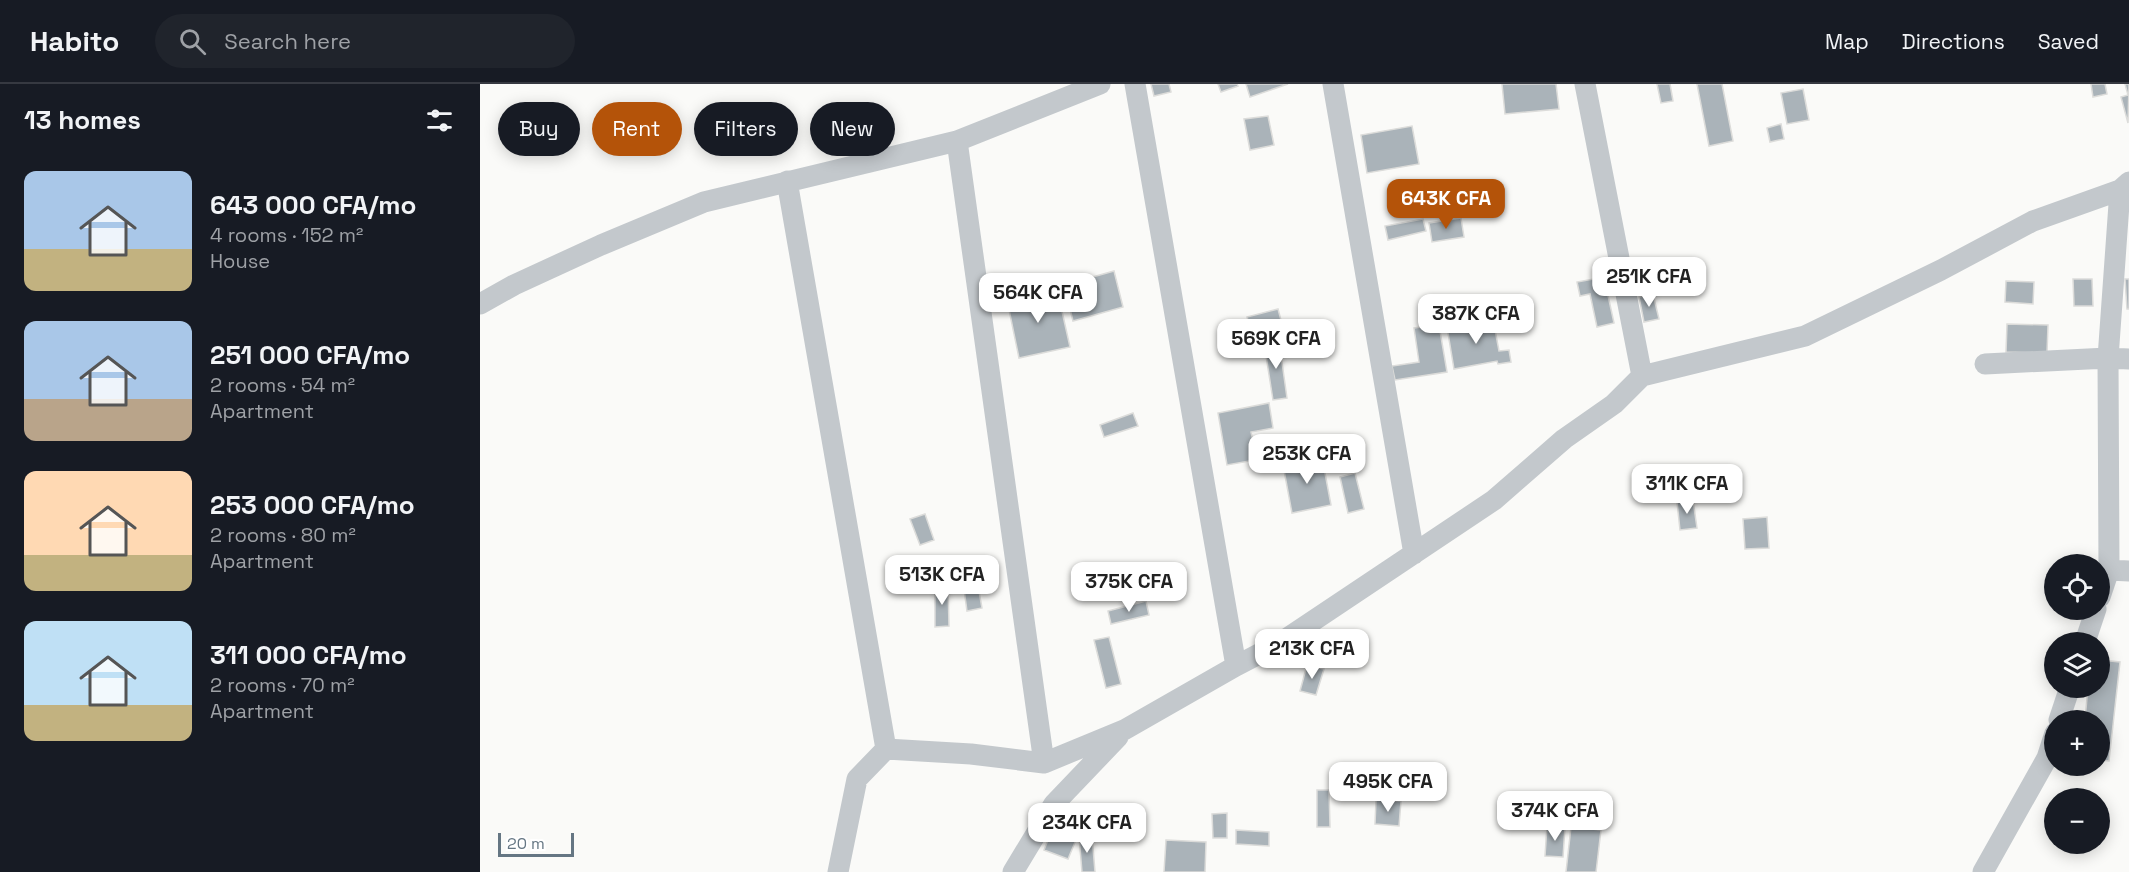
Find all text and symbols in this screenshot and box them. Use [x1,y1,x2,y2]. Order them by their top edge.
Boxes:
search box [155,14,575,68]
text: Habito [30,23,119,59]
icon: search [176,25,209,58]
text: Search here [224,27,351,55]
text: Map [1825,28,1869,55]
text: Directions [1902,28,2005,55]
text: Saved [2038,28,2099,55]
chip: Buy [498,102,580,156]
chip: Rent [592,102,682,156]
chip: Filters [694,102,798,156]
chip: New [810,102,895,156]
text: 13 homes [24,103,141,137]
icon: filters [423,104,456,137]
pin: 643K CFA [1384,179,1508,230]
text: 643K CFA [1401,185,1491,211]
text: 643 000 CFA/mo [210,188,416,222]
icon: home [72,195,144,267]
text: 4 rooms · 152 m² [210,222,363,248]
text: House [210,248,270,274]
pin: 251K CFA [1587,257,1711,308]
text: 251K CFA [1606,263,1692,289]
pin: 564K CFA [976,273,1100,324]
text: 564K CFA [993,279,1083,305]
pin: 387K CFA [1414,294,1538,345]
text: 387K CFA [1432,300,1520,326]
pin: 569K CFA [1214,319,1338,370]
text: 569K CFA [1231,325,1321,351]
text: 251 000 CFA/mo [210,338,410,372]
icon: home [72,345,144,417]
text: 2 rooms · 54 m² [210,372,355,398]
text: Apartment [210,398,314,424]
pin: 253K CFA [1245,434,1369,485]
text: 253K CFA [1263,440,1352,466]
pin: 311K CFA [1625,464,1749,515]
text: 311K CFA [1646,470,1728,496]
text: 253 000 CFA/mo [210,488,415,522]
icon: home [72,495,144,567]
text: 2 rooms · 80 m² [210,522,356,548]
text: Apartment [210,548,314,574]
map controls [2044,554,2110,854]
button: locate [2044,554,2110,620]
pin: 513K CFA [880,555,1004,606]
text: 513K CFA [899,561,985,587]
pin: 375K CFA [1067,562,1191,613]
text: 375K CFA [1085,568,1173,594]
pin: 213K CFA [1250,629,1374,680]
button: layers [2044,632,2110,698]
text: 213K CFA [1269,635,1355,661]
text: 311 000 CFA/mo [210,638,407,672]
icon: home [72,645,144,717]
text: 2 rooms · 70 m² [210,672,354,698]
text: Apartment [210,698,314,724]
button: + [2044,710,2110,776]
pin: 495K CFA [1326,762,1450,813]
text: 495K CFA [1343,768,1433,794]
button: − [2044,788,2110,854]
pin: 374K CFA [1493,791,1617,842]
text: 374K CFA [1511,797,1599,823]
pin: 234K CFA [1025,803,1149,854]
text: 234K CFA [1042,809,1132,835]
scale bar [498,830,574,858]
text: 20 m [507,833,545,854]

